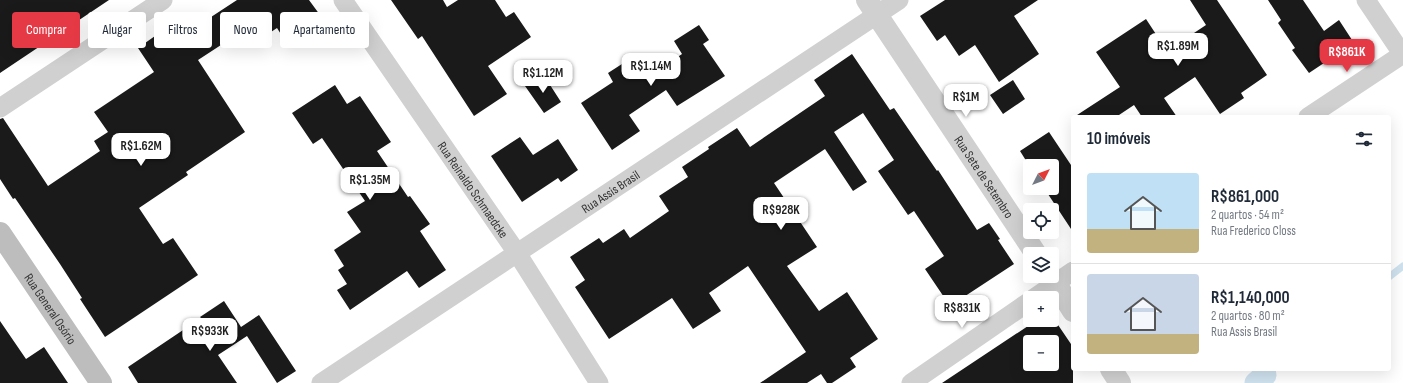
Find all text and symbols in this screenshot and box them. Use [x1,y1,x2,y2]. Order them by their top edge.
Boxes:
chip: Comprar [12,12,80,48]
chip: Alugar [88,12,146,48]
chip: Filtros [154,12,212,48]
chip: Novo [220,12,272,48]
chip: Apartamento [280,12,369,48]
pin: R$1.89M [1141,33,1215,67]
text: R$1.89M [1157,38,1199,54]
pin: R$861K [1314,39,1380,73]
text: R$861K [1329,44,1365,60]
pin: R$1.14M [614,53,688,87]
text: R$1.14M [631,58,671,74]
pin: R$1.12M [506,60,580,94]
text: R$1.12M [523,65,563,81]
pin: R$1M [942,84,990,118]
text: R$1M [953,89,979,105]
icon: filters [1353,128,1375,150]
text: 10 imóveis [1087,129,1151,149]
pin: R$1.62M [104,133,178,167]
street label: Rua Sete de Setembro [950,133,1017,221]
text: R$1.62M [120,138,162,154]
street label: Rua Reinaldo Schmaedcke [434,139,511,241]
north arrow [1023,159,1059,195]
map controls [1023,159,1059,371]
pin: R$1.35M [333,167,407,201]
street label: Rua Assis Brasil [579,167,643,217]
text: R$1.35M [349,172,391,188]
text: R$861,000 [1211,187,1279,207]
icon: home [1119,189,1167,237]
pin: R$928K [748,197,814,231]
text: R$928K [762,202,800,218]
button: locate [1023,203,1059,239]
text: 2 quartos · 54 m² [1211,207,1284,223]
text: Rua Frederico Closs [1211,223,1296,239]
button: layers [1023,247,1059,283]
street label: Rua General Osório [20,270,80,348]
text: R$1,140,000 [1211,288,1290,308]
icon: home [1119,290,1167,338]
button: + [1023,291,1059,327]
pin: R$831K [929,295,995,329]
text: R$831K [944,300,980,316]
text: 2 quartos · 80 m² [1211,308,1285,324]
pin: R$933K [177,318,243,352]
text: R$933K [191,323,229,339]
text: Rua Assis Brasil [1211,324,1277,340]
button: − [1023,335,1059,371]

